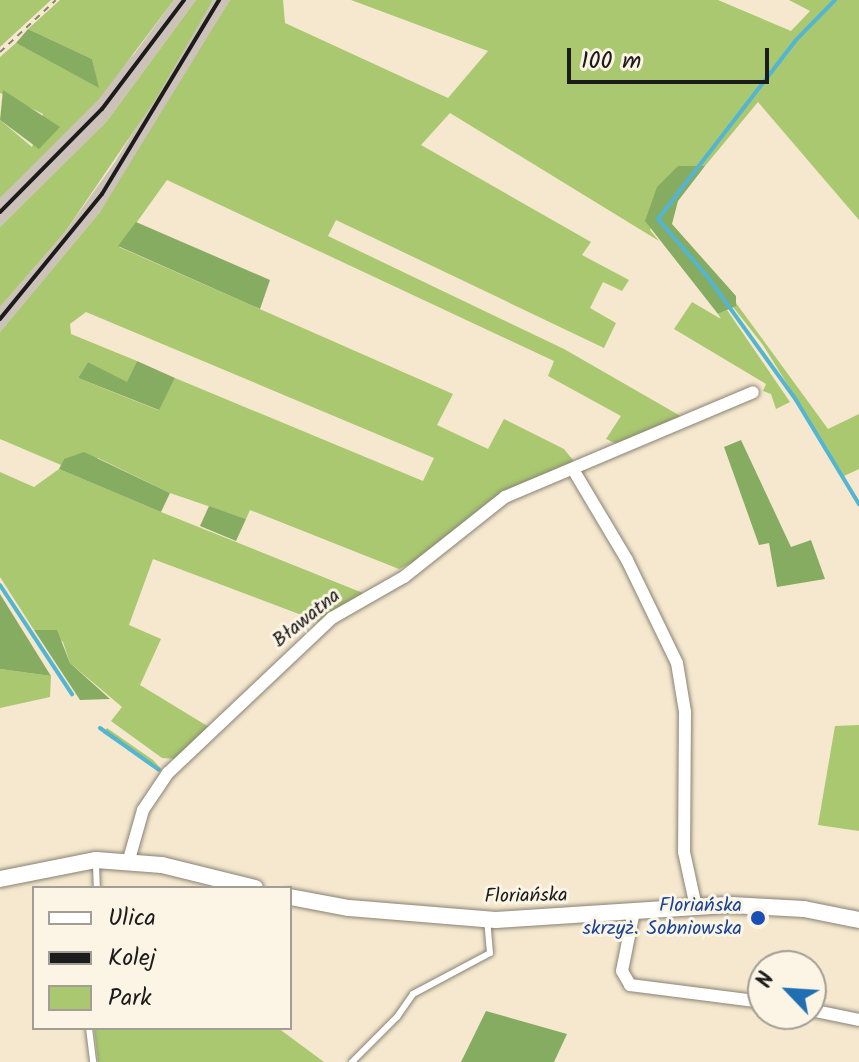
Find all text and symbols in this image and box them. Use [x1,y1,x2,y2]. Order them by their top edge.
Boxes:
scale bar [571,32,773,82]
text: 100 m [581,42,641,81]
street label: Bławatna [268,585,346,653]
street label: Floriańska [484,884,568,910]
legend [32,886,292,1030]
place label: Floriańska skrzyż. Sobniowska [583,894,742,941]
text: Ulica [108,899,156,938]
marker: Floriańska skrzyż. Sobniowska [749,909,767,927]
text: Kolej [108,939,156,978]
north arrow [747,950,827,1030]
text: N [748,967,785,994]
text: Park [108,979,152,1018]

